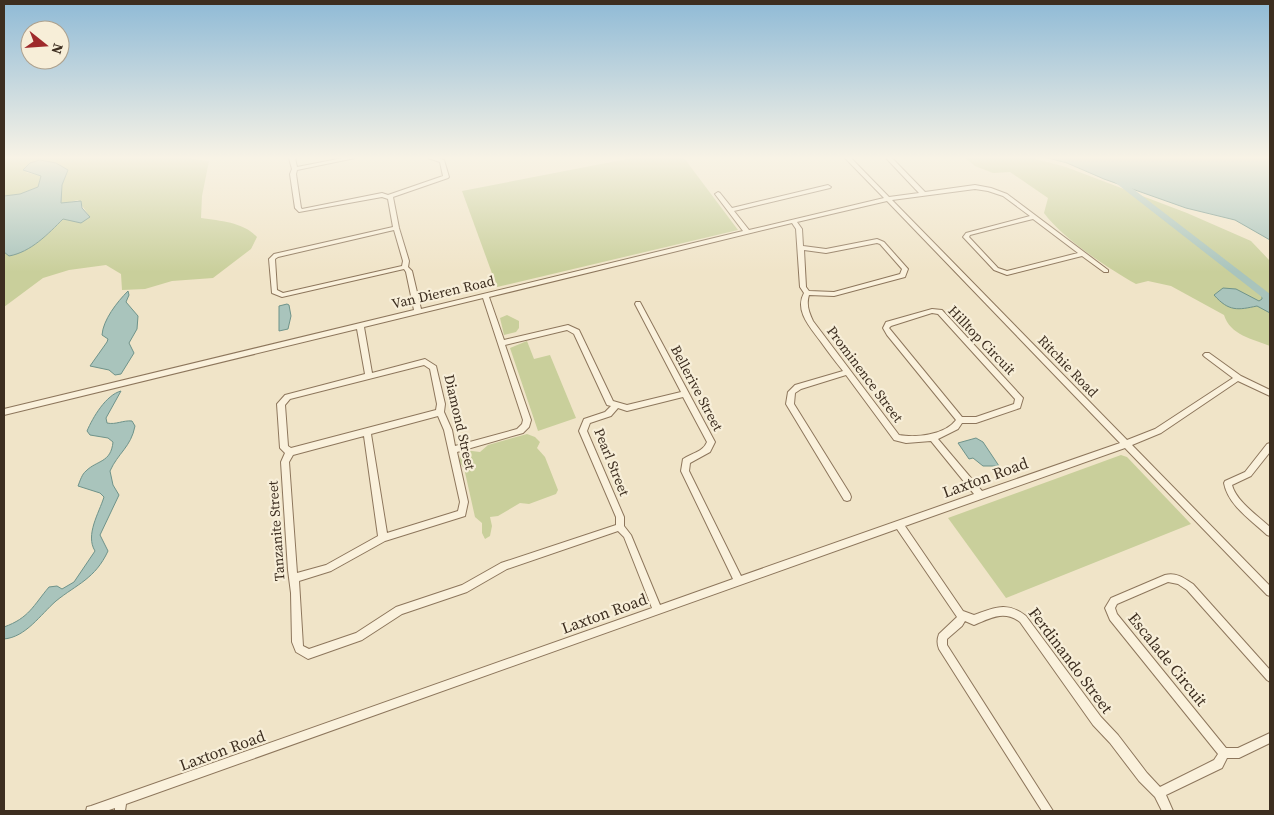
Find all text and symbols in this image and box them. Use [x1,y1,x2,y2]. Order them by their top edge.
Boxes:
north arrow [20,20,70,70]
text: N [46,41,68,57]
street label: Van Dieren Road [390,270,496,314]
street label: Hilltop Circuit [944,301,1021,379]
street label: Prominence Street [822,322,908,427]
street label: Ritchie Road [1033,331,1103,401]
street label: Bellerive Street [666,342,728,435]
street label: Diamond Street [439,372,481,472]
street label: Pearl Street [589,425,635,499]
street label: Laxton Road [939,451,1031,503]
street label: Tanzanite Street [262,480,289,582]
street label: Laxton Road [558,587,650,639]
street label: Ferdinando Street [1024,602,1119,718]
street label: Escalade Circuit [1123,607,1213,711]
street label: Laxton Road [176,724,268,776]

